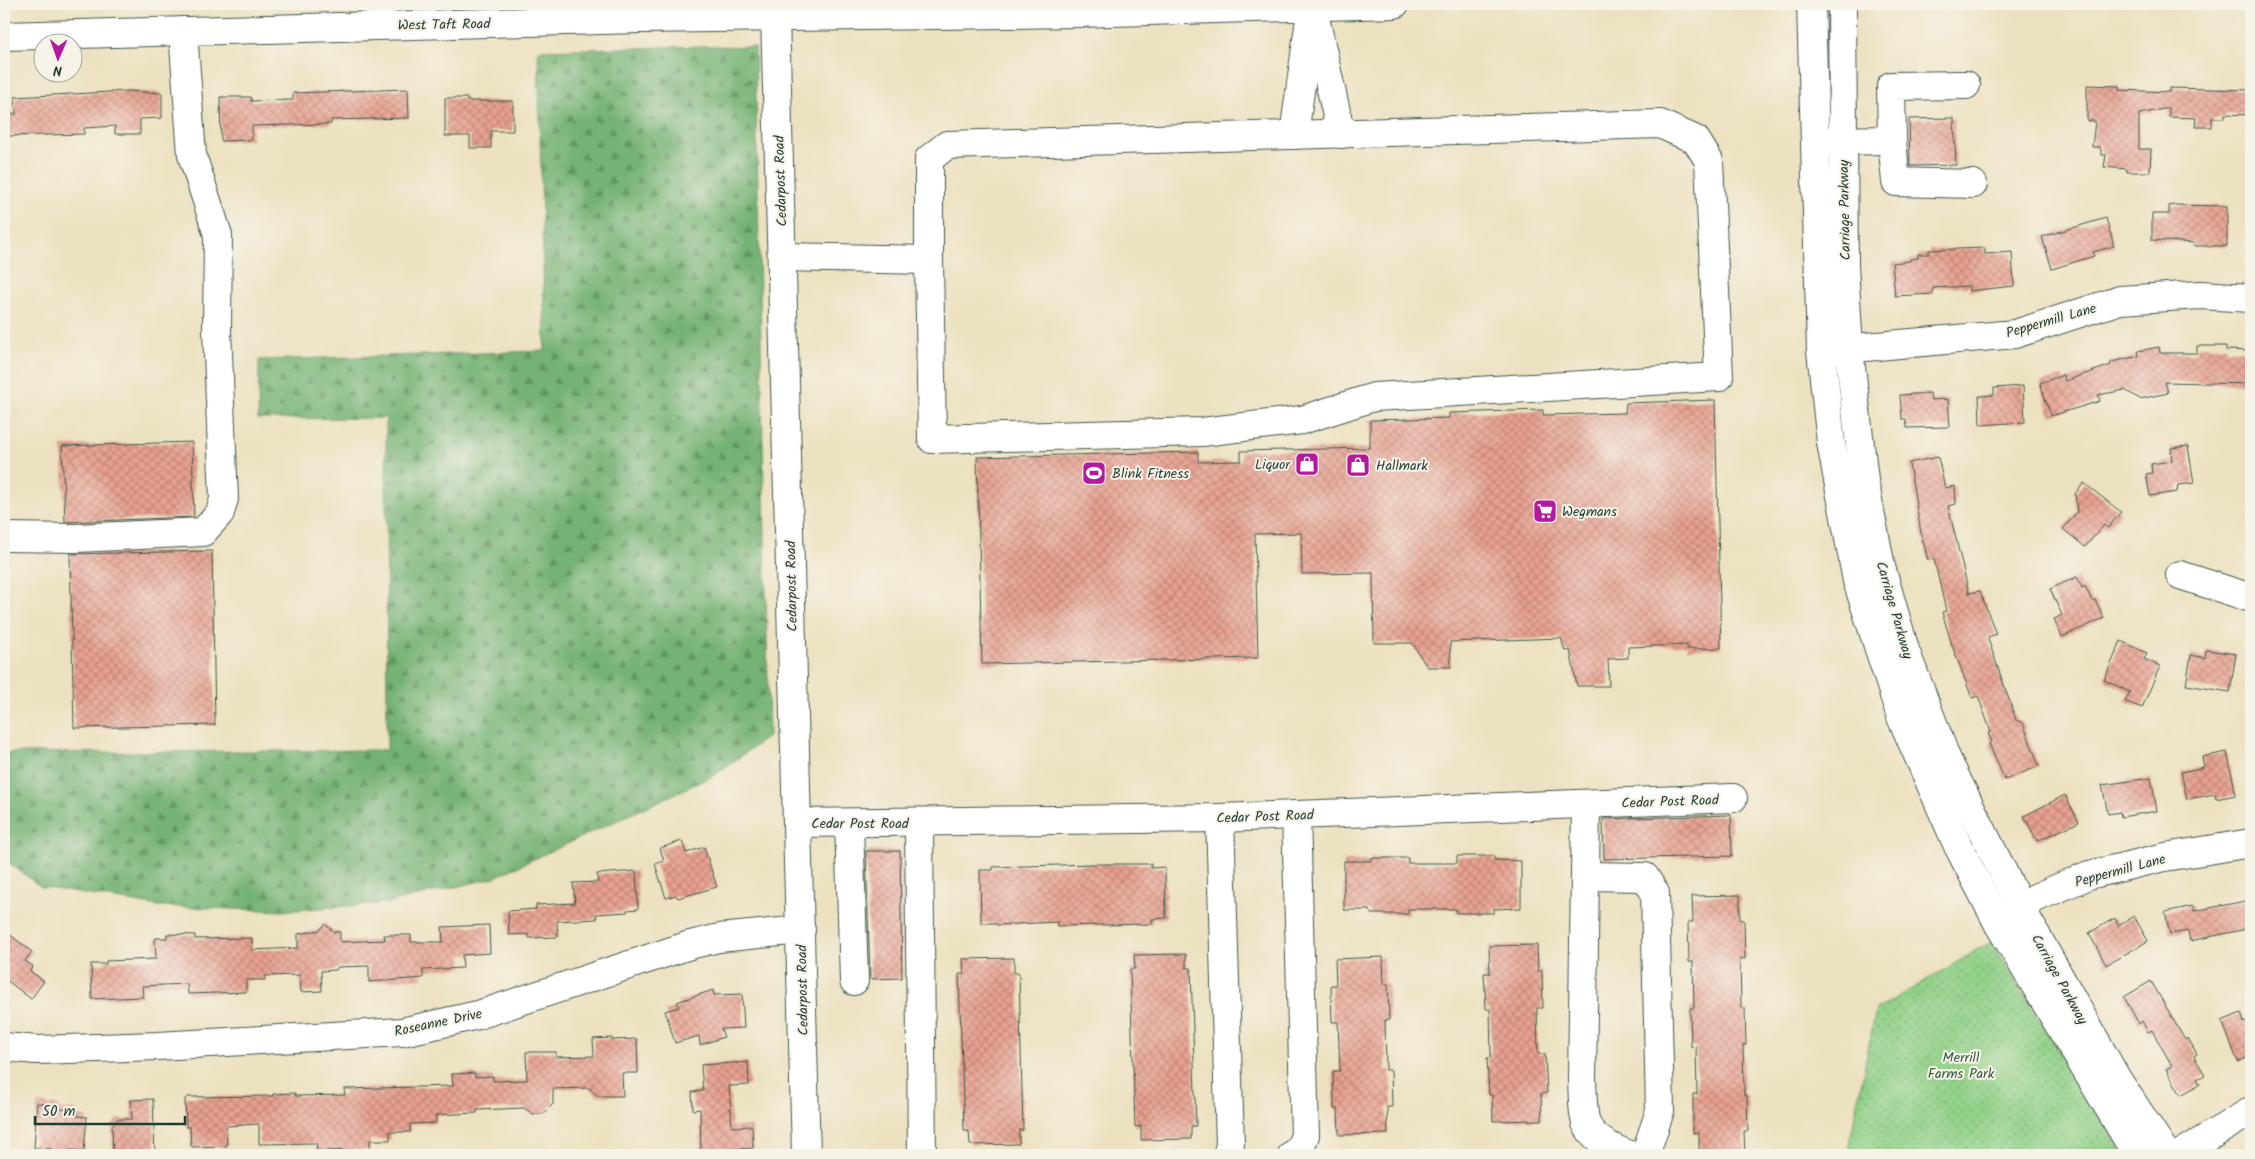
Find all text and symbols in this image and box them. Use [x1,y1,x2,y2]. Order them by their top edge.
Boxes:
street label: West Taft Road [397,13,492,37]
north arrow [32,32,82,82]
text: N [53,59,62,81]
street label: Cedarpost Road [768,134,794,227]
street label: Carriage Parkway [1833,159,1857,260]
street label: Peppermill Lane [2003,297,2100,344]
shop icon: Liquor [1294,451,1320,477]
shop icon: Hallmark [1345,452,1371,478]
place label: Liquor [1255,454,1291,476]
place label: Hallmark [1376,455,1428,477]
sports icon: Blink Fitness [1081,460,1107,486]
place label: Blink Fitness [1112,463,1189,485]
supermarket icon: Wegmans [1532,498,1558,524]
place label: Wegmans [1562,501,1617,523]
street label: Cedarpost Road [780,539,804,632]
street label: Carriage Parkway [1870,559,1919,662]
street label: Cedar Post Road [1621,789,1720,815]
street label: Cedar Post Road [1216,804,1315,830]
street label: Cedar Post Road [811,813,910,835]
street label: Peppermill Lane [2072,848,2169,894]
street label: Carriage Parkway [2025,930,2093,1029]
street label: Cedarpost Road [791,943,815,1036]
street label: Roseanne Drive [392,1003,485,1043]
park label: Merrill Farms Park [1928,1047,1995,1085]
scale bar [35,1094,185,1126]
text: 50 m [42,1100,76,1124]

